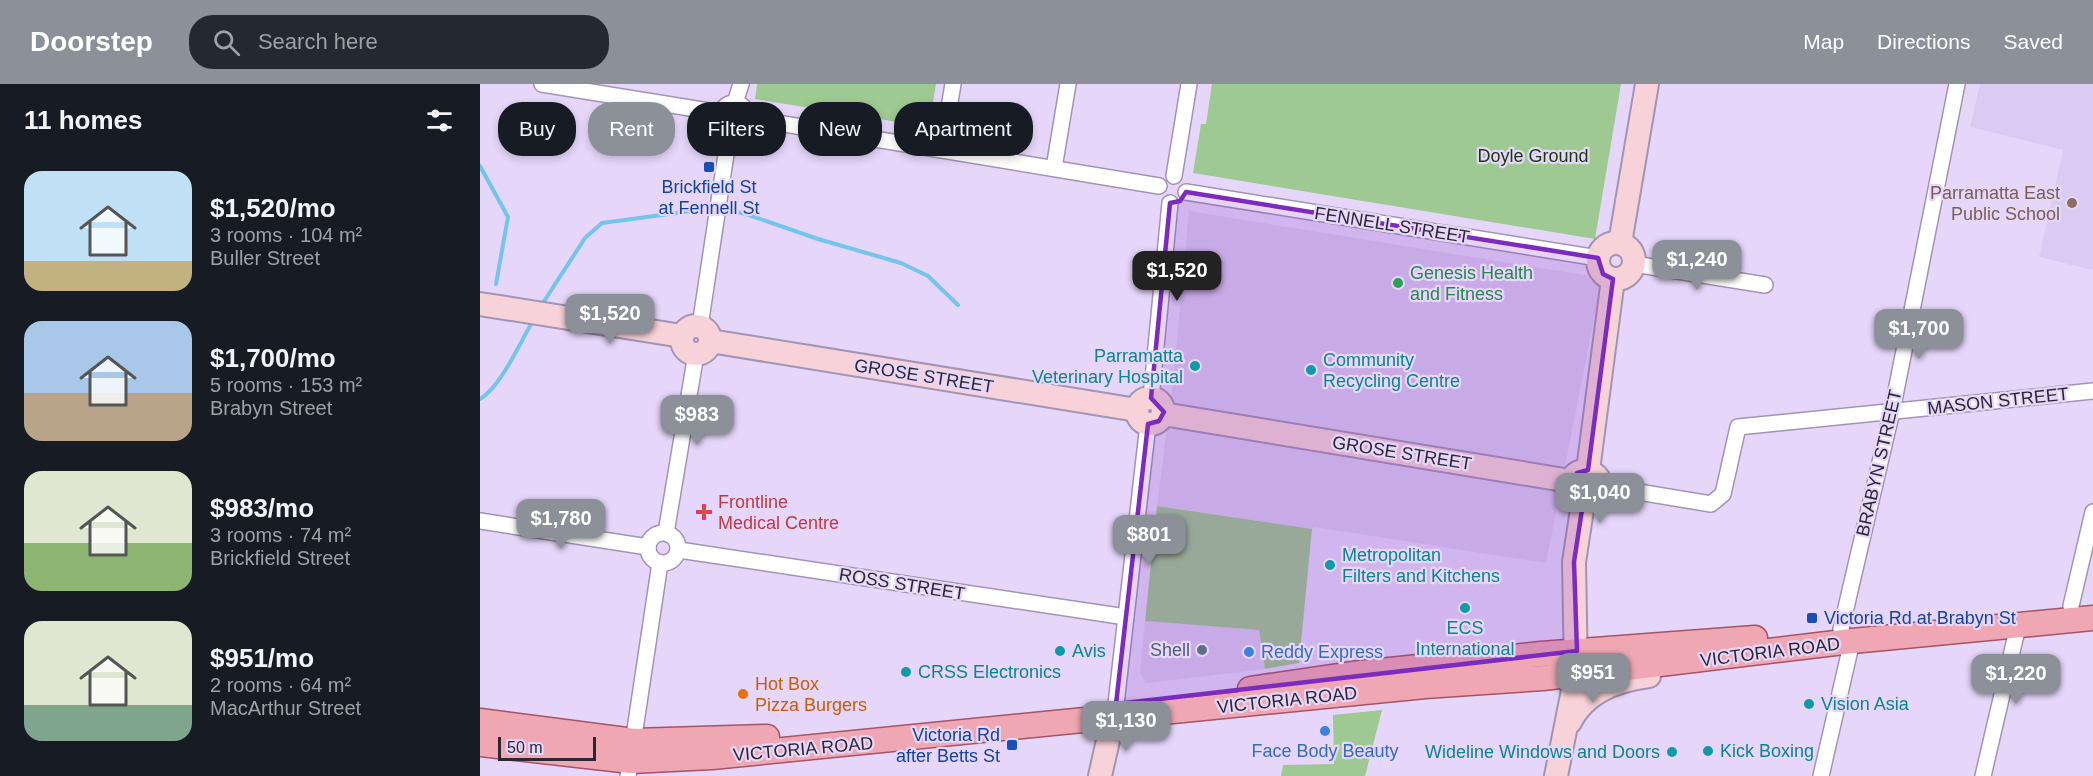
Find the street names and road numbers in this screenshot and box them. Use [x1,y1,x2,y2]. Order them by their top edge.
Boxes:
street label: FENNELL STREET [1313,203,1471,247]
street label: GROSE STREET [853,355,995,397]
street label: MASON STREET [1926,384,2070,418]
street label: BRABYN STREET [1852,388,1906,538]
street label: GROSE STREET [1331,432,1473,474]
street label: ROSS STREET [838,564,966,604]
street label: VICTORIA ROAD [1699,634,1841,670]
street label: VICTORIA ROAD [1216,683,1358,717]
street label: VICTORIA ROAD [732,733,874,765]

